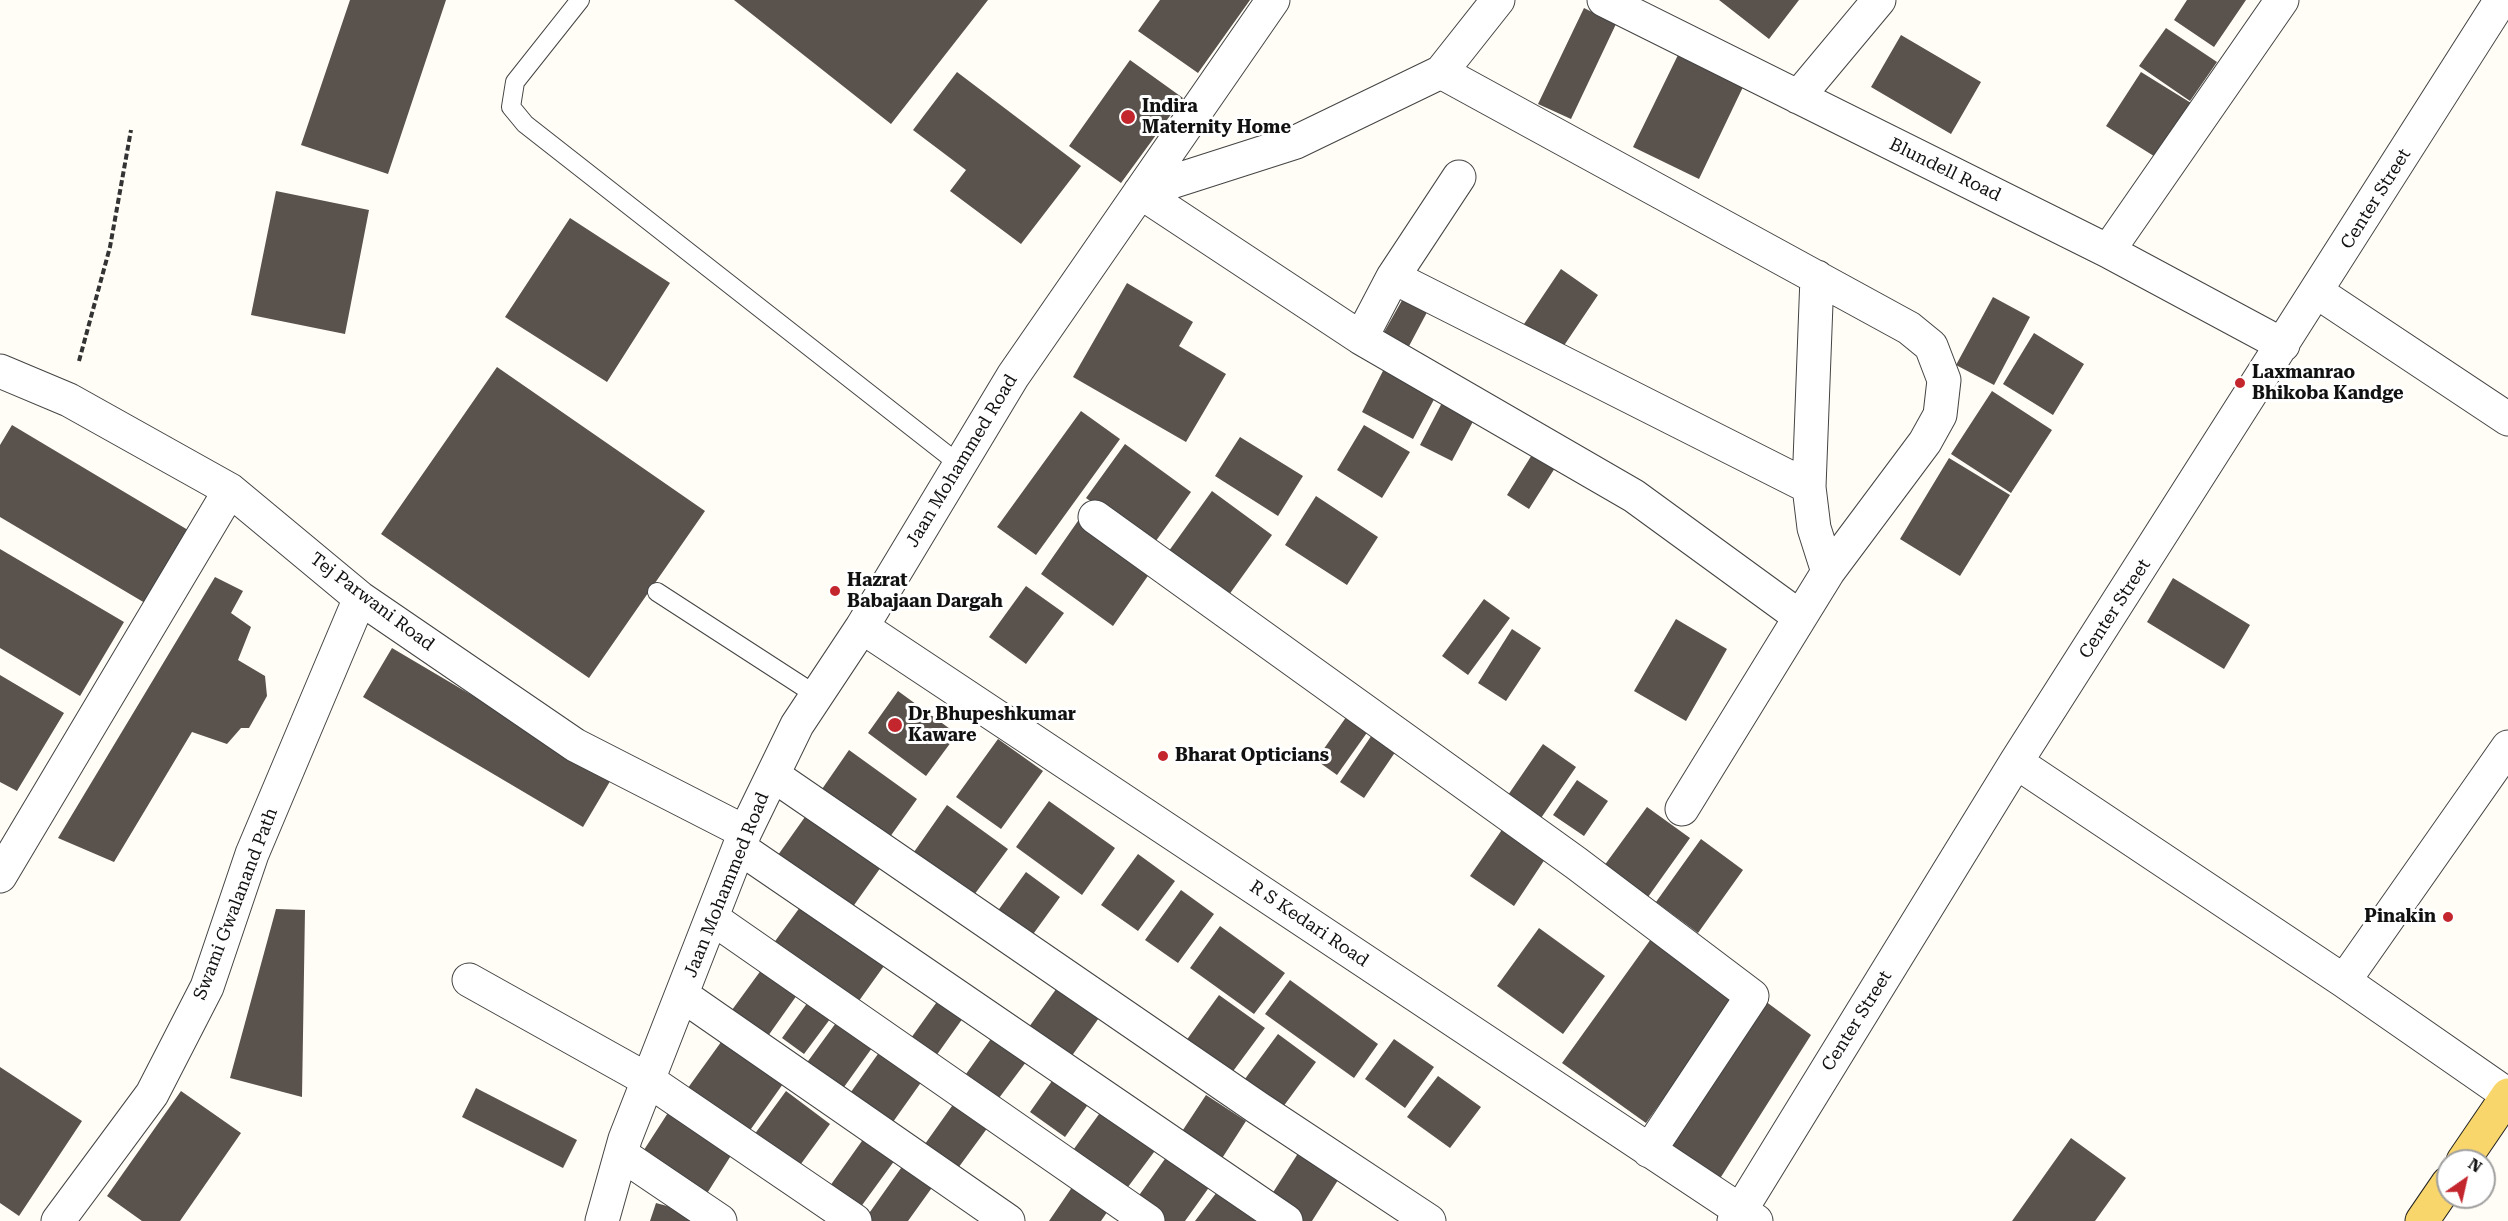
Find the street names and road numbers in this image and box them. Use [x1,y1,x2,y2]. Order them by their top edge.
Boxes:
street label: Blundell Road [1886,134,2004,206]
street label: Center Street [2337,145,2415,253]
street label: Jaan Mohammed Road [902,371,1022,551]
street label: Tej Parwani Road [306,548,438,656]
street label: Center Street [2075,555,2155,663]
street label: Jaan Mohammed Road [680,789,774,981]
street label: Swami Gwalanand Path [189,805,283,1003]
street label: R S Kedari Road [1245,876,1373,972]
street label: Center Street [1818,967,1896,1075]

